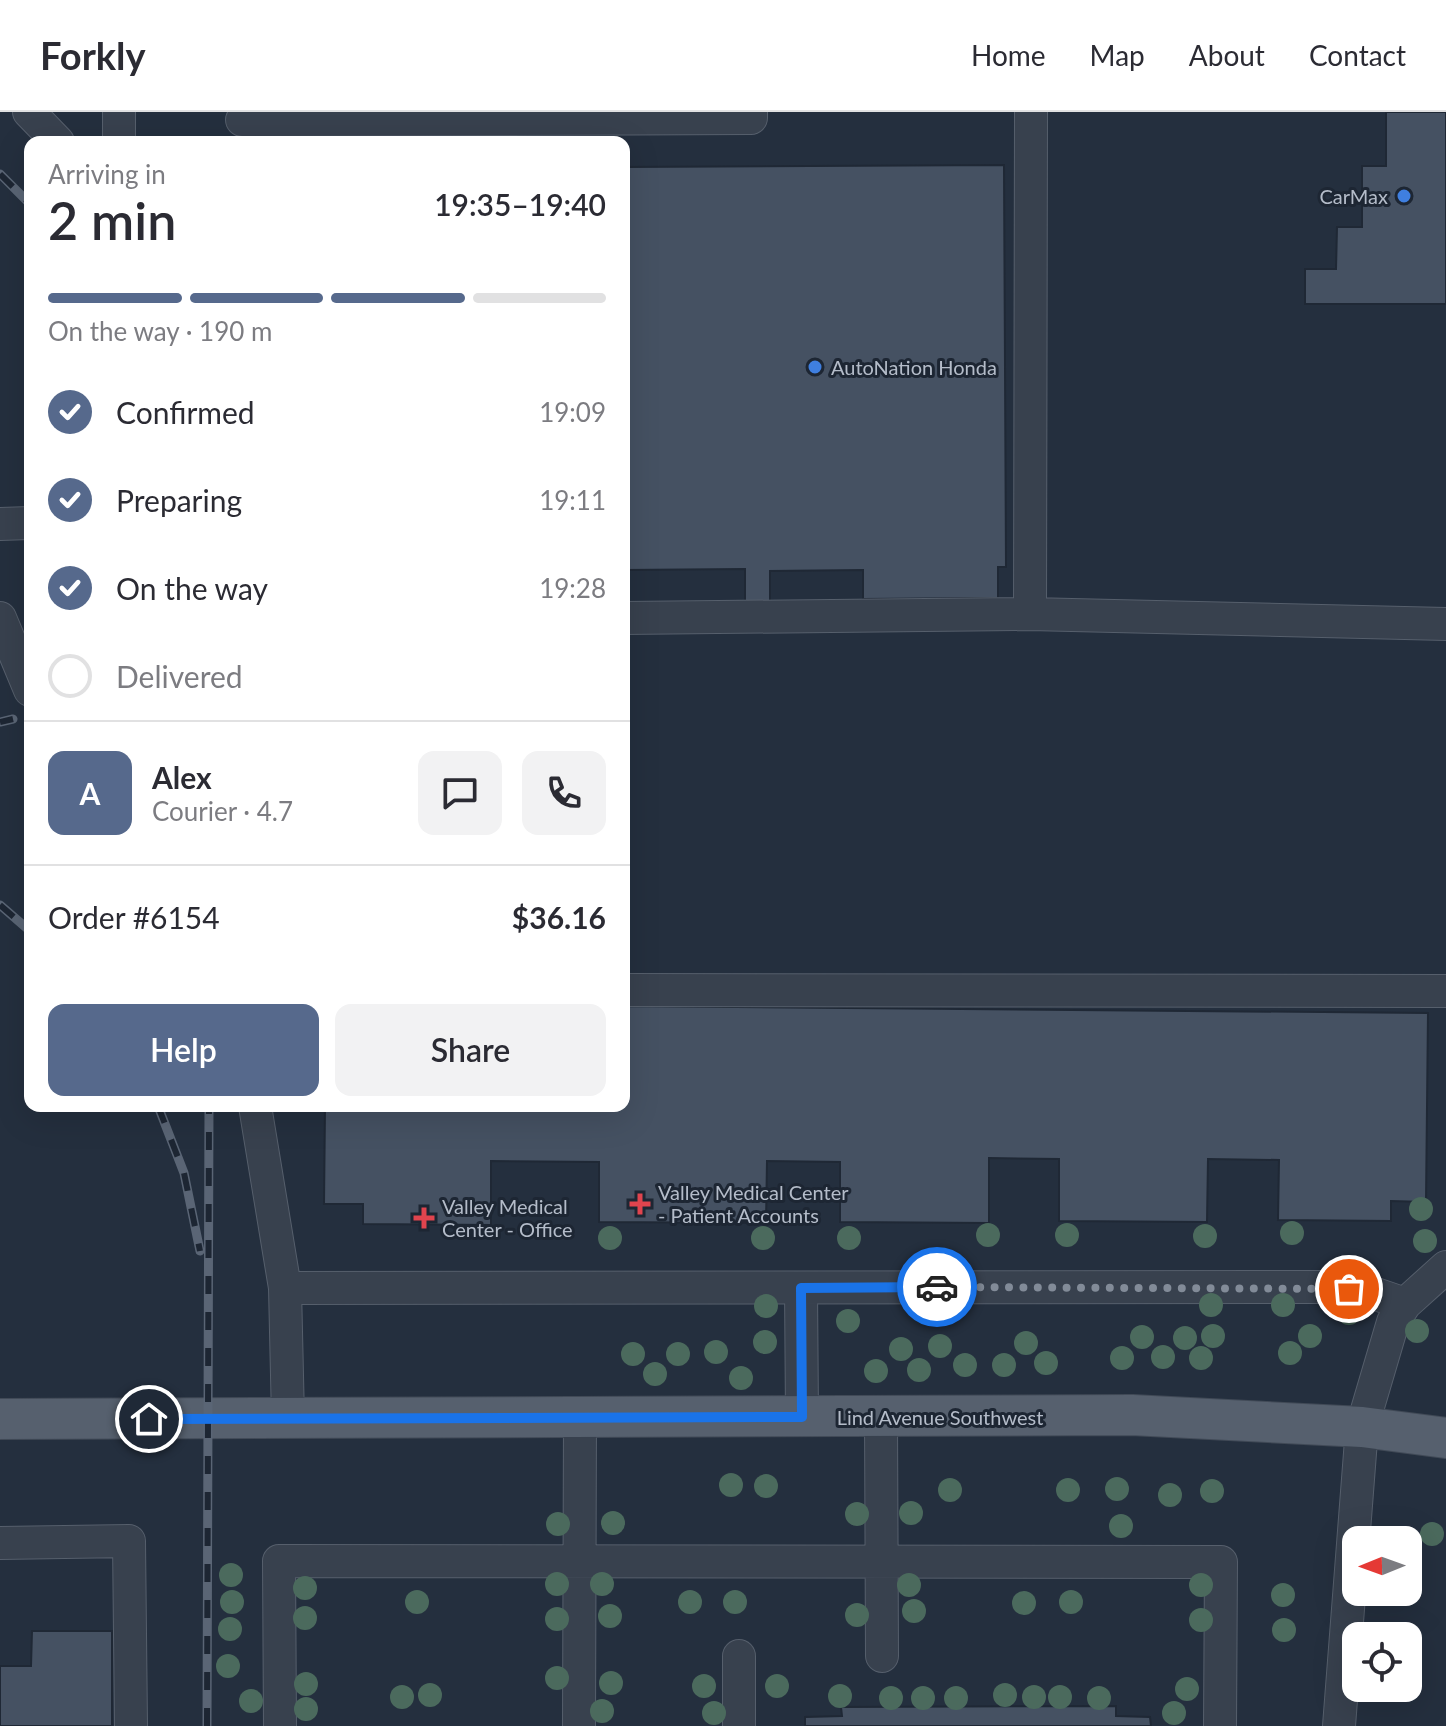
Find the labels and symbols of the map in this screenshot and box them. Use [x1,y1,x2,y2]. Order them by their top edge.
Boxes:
place label: CarMax [1319,184,1388,208]
marker: CarMax [1395,187,1413,205]
place label: AutoNation Honda [831,355,997,379]
marker: AutoNation Honda [806,358,824,376]
place label: Valley Medical Center - Patient Accounts [658,1180,849,1227]
marker: Valley Medical Center - Patient Accounts [629,1193,651,1215]
place label: Valley Medical Center - Office [442,1194,573,1241]
marker: Valley Medical Center - Office [413,1207,435,1229]
courier [897,1247,977,1327]
pin [1315,1255,1383,1323]
pin [115,1385,183,1453]
street label: Lind Avenue Southwest [837,1405,1043,1429]
north arrow [1342,1526,1422,1606]

